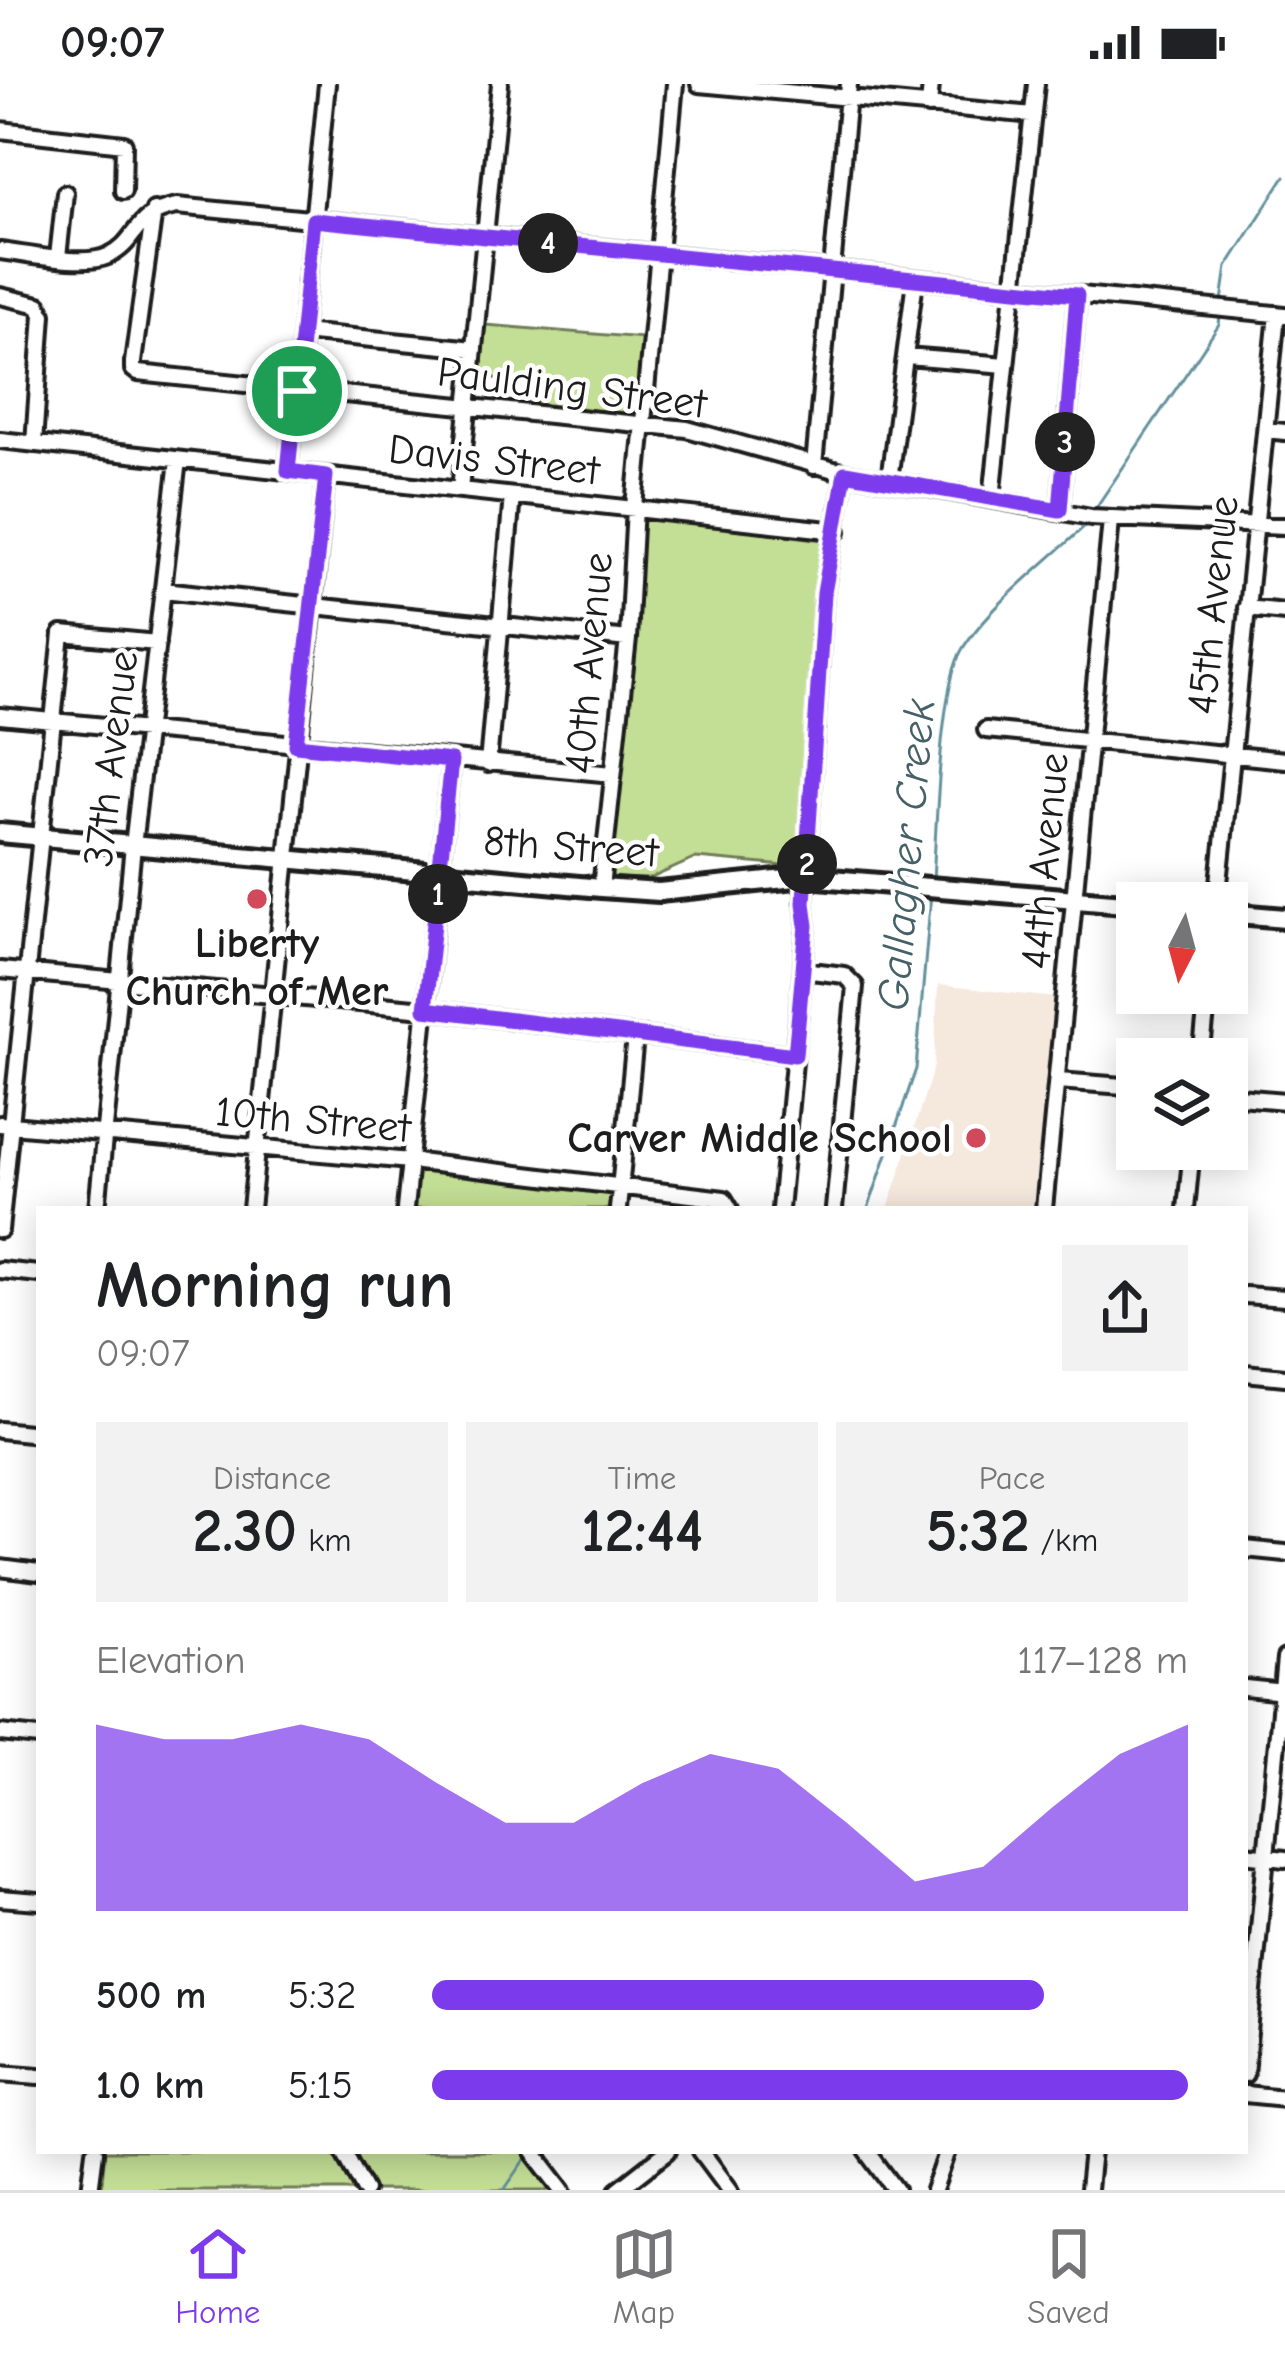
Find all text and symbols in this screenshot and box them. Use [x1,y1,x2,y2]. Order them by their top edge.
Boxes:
text: 09:07 [60,16,165,68]
pin: 4 [518,213,578,273]
text: 4 [540,224,556,262]
pin [246,340,348,442]
street label: Paulding Street [435,347,711,429]
icon: arrive [264,358,330,424]
pin: 3 [1035,412,1095,472]
text: 3 [1057,423,1073,461]
street label: Davis Street [386,425,604,496]
street label: 45th Avenue [1177,493,1249,717]
street label: 40th Avenue [555,550,623,776]
street label: 37th Avenue [73,648,149,870]
water label: Gallagher Creek [866,696,946,1013]
street label: 44th Avenue [1011,751,1079,971]
street label: 8th Street [482,816,662,878]
pin: 2 [777,834,837,894]
text: 2 [799,845,815,883]
pin: 1 [408,864,468,924]
text: 1 [432,875,444,913]
north arrow [1116,882,1248,1014]
map controls [1116,882,1248,1170]
marker: Liberty Church of Mer [244,886,270,912]
place label: Liberty Church of Mer [125,919,389,1016]
button: layers [1116,1038,1248,1170]
street label: 10th Street [213,1087,415,1153]
place label: Carver Middle School [567,1114,952,1163]
marker: Carver Middle School [963,1125,989,1151]
button: share [1062,1245,1188,1371]
text: Morning run [96,1248,454,1324]
text: 09:07 [96,1331,190,1376]
text: Distance [213,1459,331,1497]
text: Time [608,1459,676,1497]
text: Pace [979,1459,1045,1497]
text: 2.30 [193,1497,297,1566]
text: 12:44 [581,1497,703,1566]
text: 5:32 [926,1497,1030,1566]
text: km [297,1521,351,1559]
text: /km [1030,1521,1098,1559]
text: Elevation [96,1638,245,1683]
text: 117–128 m [1017,1638,1188,1683]
text: 500 m [96,1973,206,2018]
text: 5:32 [288,1973,356,2018]
text: 1.0 km [96,2063,205,2108]
text: 5:15 [288,2063,353,2108]
tab: Home [175,2221,260,2331]
tab: Map [611,2221,677,2331]
tab: Saved [1027,2221,1110,2331]

